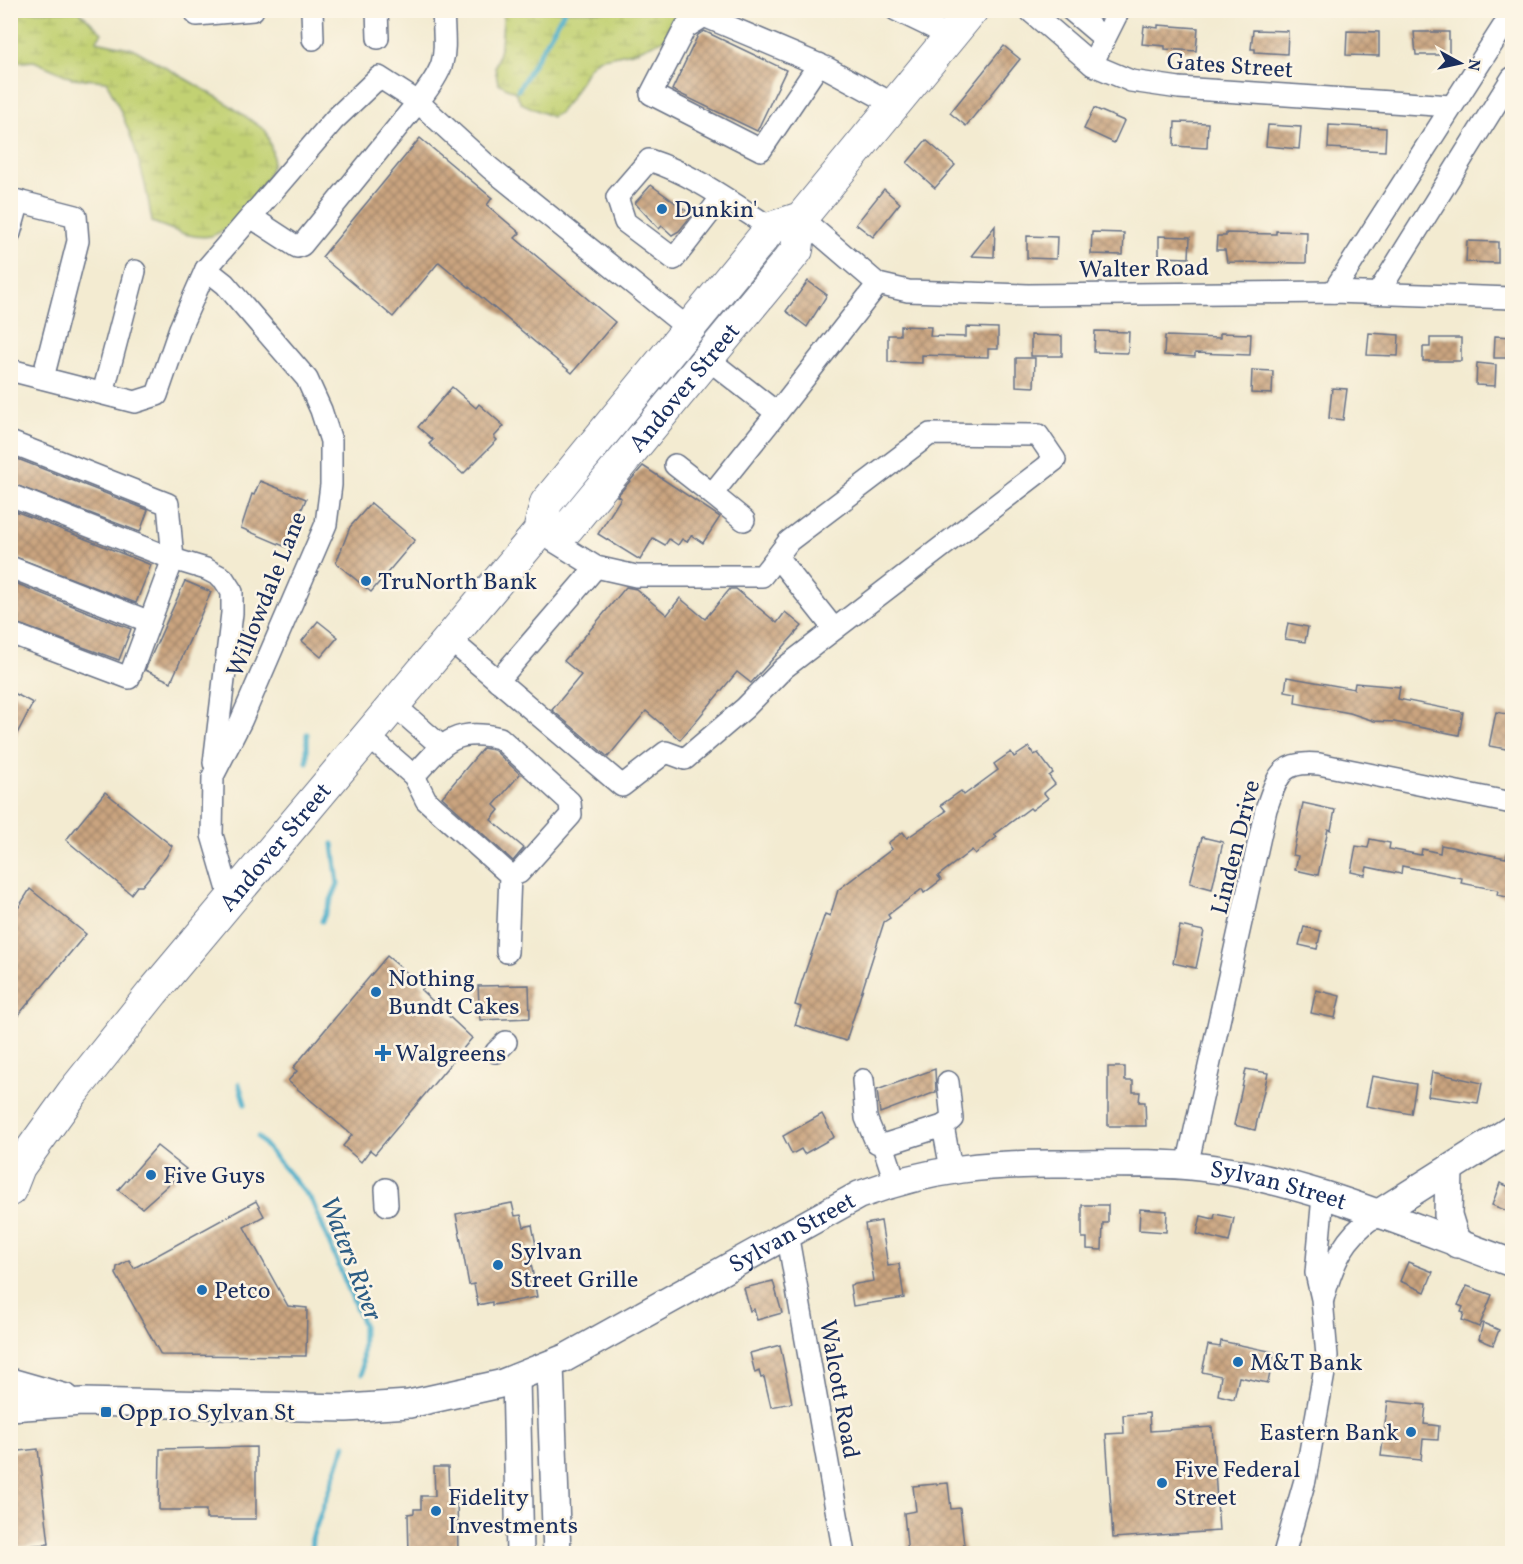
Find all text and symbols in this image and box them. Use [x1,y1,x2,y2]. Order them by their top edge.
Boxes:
north arrow [1430,33,1490,93]
street label: Gates Street [1165,46,1294,88]
text: N [1461,58,1485,72]
place label: Dunkin' [674,194,758,228]
marker: Dunkin' [655,202,669,216]
street label: Walter Road [1079,252,1209,288]
street label: Andover Street [622,316,749,461]
street label: Willowdale Lane [219,507,317,683]
place label: TruNorth Bank [378,566,537,600]
marker: TruNorth Bank [359,574,373,588]
street label: Andover Street [212,776,341,920]
street label: Linden Drive [1204,777,1270,918]
place label: Nothing Bundt Cakes [388,963,520,1025]
marker: Nothing Bundt Cakes [369,985,383,999]
place label: Walgreens [395,1038,506,1072]
marker: Walgreens [376,1046,390,1060]
street label: Sylvan Street [1208,1153,1351,1220]
place label: Five Guys [163,1160,265,1194]
marker: Five Guys [144,1168,158,1182]
street label: Sylvan Street [723,1185,862,1283]
water label: Waters River [310,1191,390,1326]
place label: Sylvan Street Grille [510,1236,638,1298]
marker: Sylvan Street Grille [491,1258,505,1272]
place label: Petco [214,1275,271,1309]
marker: Petco [195,1283,209,1297]
street label: Walcott Road [809,1317,867,1462]
place label: M&T Bank [1250,1347,1363,1381]
marker: M&T Bank [1231,1355,1245,1369]
place label: Opp 10 Sylvan St [118,1397,295,1431]
marker: Opp 10 Sylvan St [99,1405,113,1419]
place label: Eastern Bank [1259,1417,1399,1451]
marker: Eastern Bank [1404,1425,1418,1439]
place label: Five Federal Street [1174,1454,1300,1516]
marker: Five Federal Street [1155,1476,1169,1490]
place label: Fidelity Investments [448,1482,578,1544]
marker: Fidelity Investments [429,1504,443,1518]

